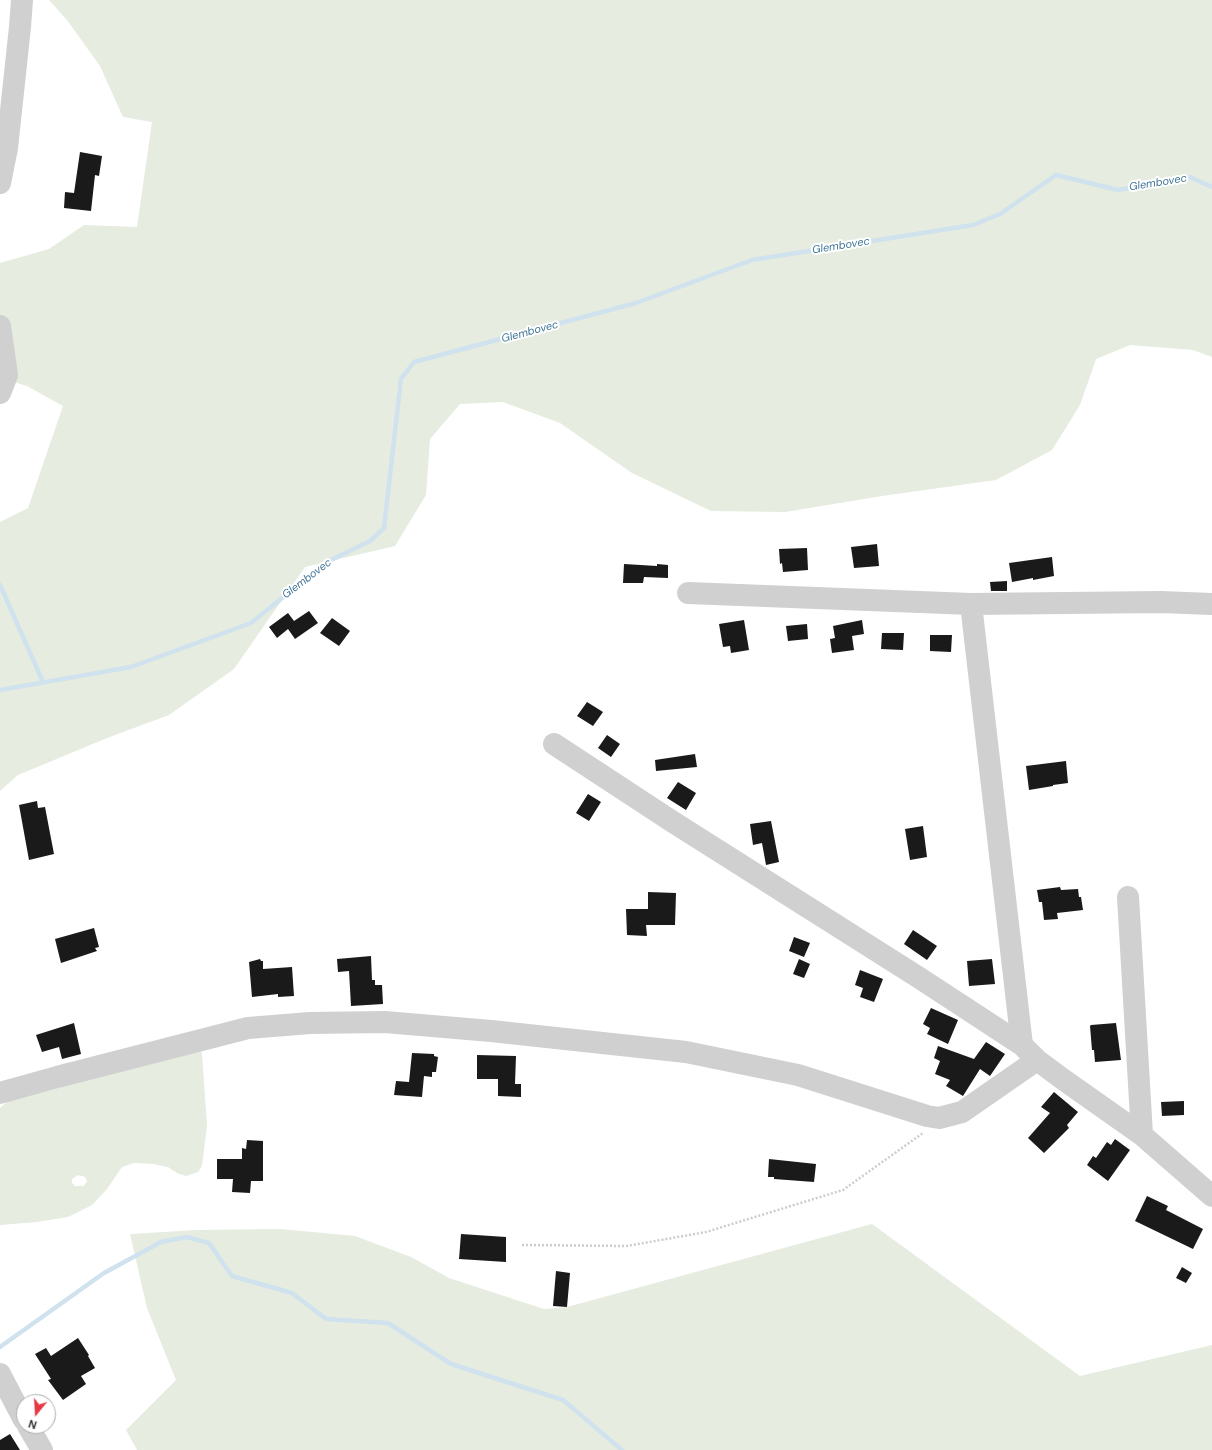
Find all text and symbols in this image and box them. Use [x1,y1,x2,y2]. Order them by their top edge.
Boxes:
water label: Glembovec [1128,172,1188,194]
water label: Glembovec [811,235,871,257]
water label: Glembovec [500,318,560,346]
water label: Glembovec [280,556,334,602]
north arrow [16,1394,56,1434]
text: N [27,1417,39,1432]

